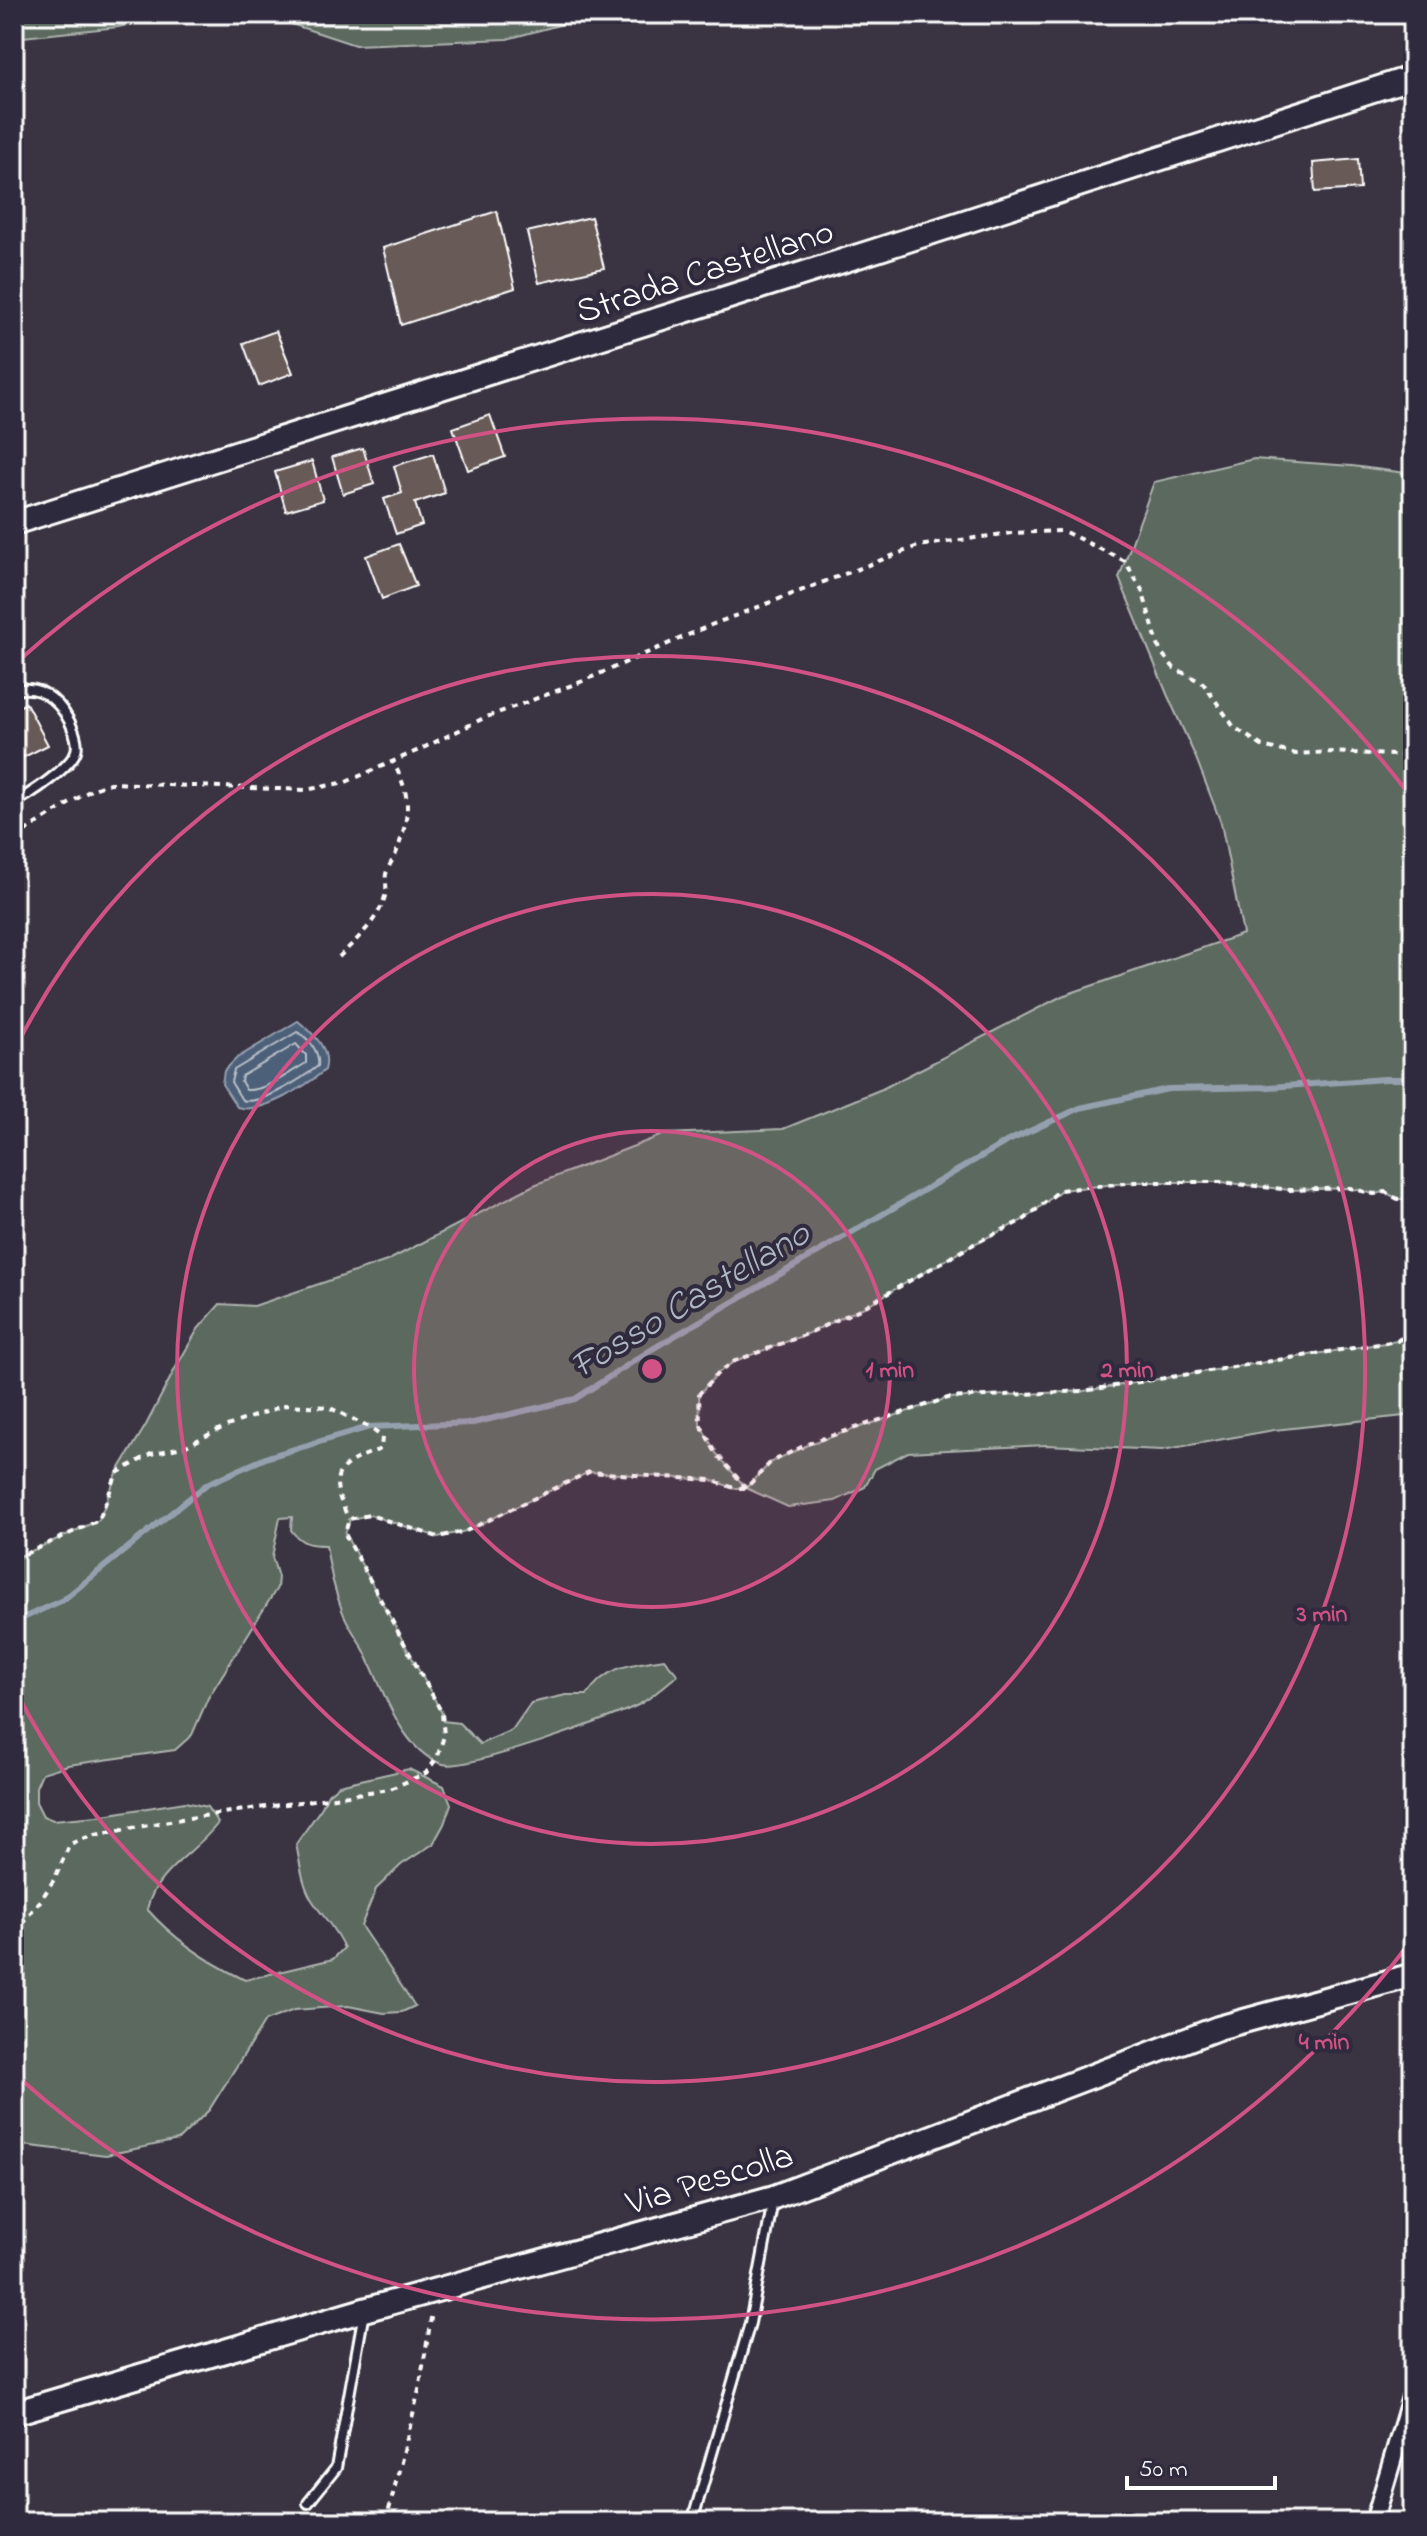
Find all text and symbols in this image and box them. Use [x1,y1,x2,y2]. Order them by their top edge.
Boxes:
street label: Strada Castellano [570,207,841,340]
water label: Fosso Castellano [560,1207,823,1395]
text: 1 min [866,1354,914,1389]
text: 2 min [1100,1354,1154,1389]
centre of rings [638,1355,666,1383]
text: 3 min [1296,1598,1348,1633]
text: 4 min [1299,2026,1349,2061]
street label: Via Pescolla [619,2131,800,2232]
scale bar [1127,2440,1275,2490]
text: 50 m [1139,2453,1188,2488]

